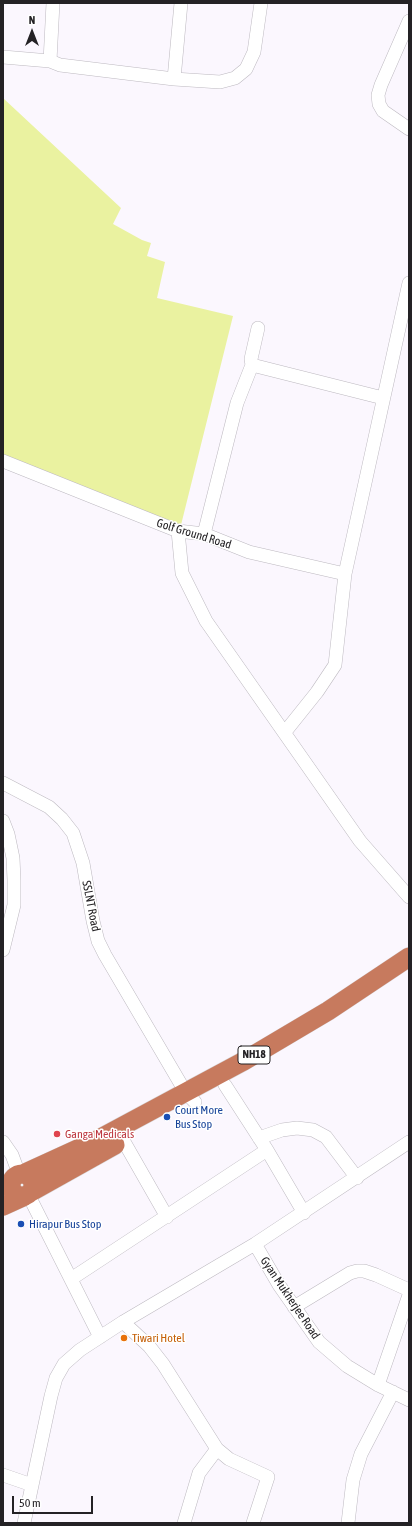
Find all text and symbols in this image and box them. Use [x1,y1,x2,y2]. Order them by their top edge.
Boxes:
north arrow [12,12,52,52]
text: N [29,14,35,26]
street label: Golf Ground Road [155,516,233,552]
street label: SSLNT Road [79,879,103,933]
road number: NH18 [238,1046,270,1064]
place label: Court More Bus Stop [175,1103,223,1131]
marker: Court More Bus Stop [162,1112,172,1122]
place label: Ganga Medicals [65,1127,134,1141]
marker: Ganga Medicals [52,1129,62,1139]
place label: Hirapur Bus Stop [29,1217,101,1231]
marker: Hirapur Bus Stop [16,1219,26,1229]
street label: Gyan Mukherjee Road [257,1254,323,1342]
place label: Tiwari Hotel [132,1331,185,1345]
marker: Tiwari Hotel [119,1333,129,1343]
scale bar [14,1488,95,1514]
text: 50 m [19,1496,41,1510]

